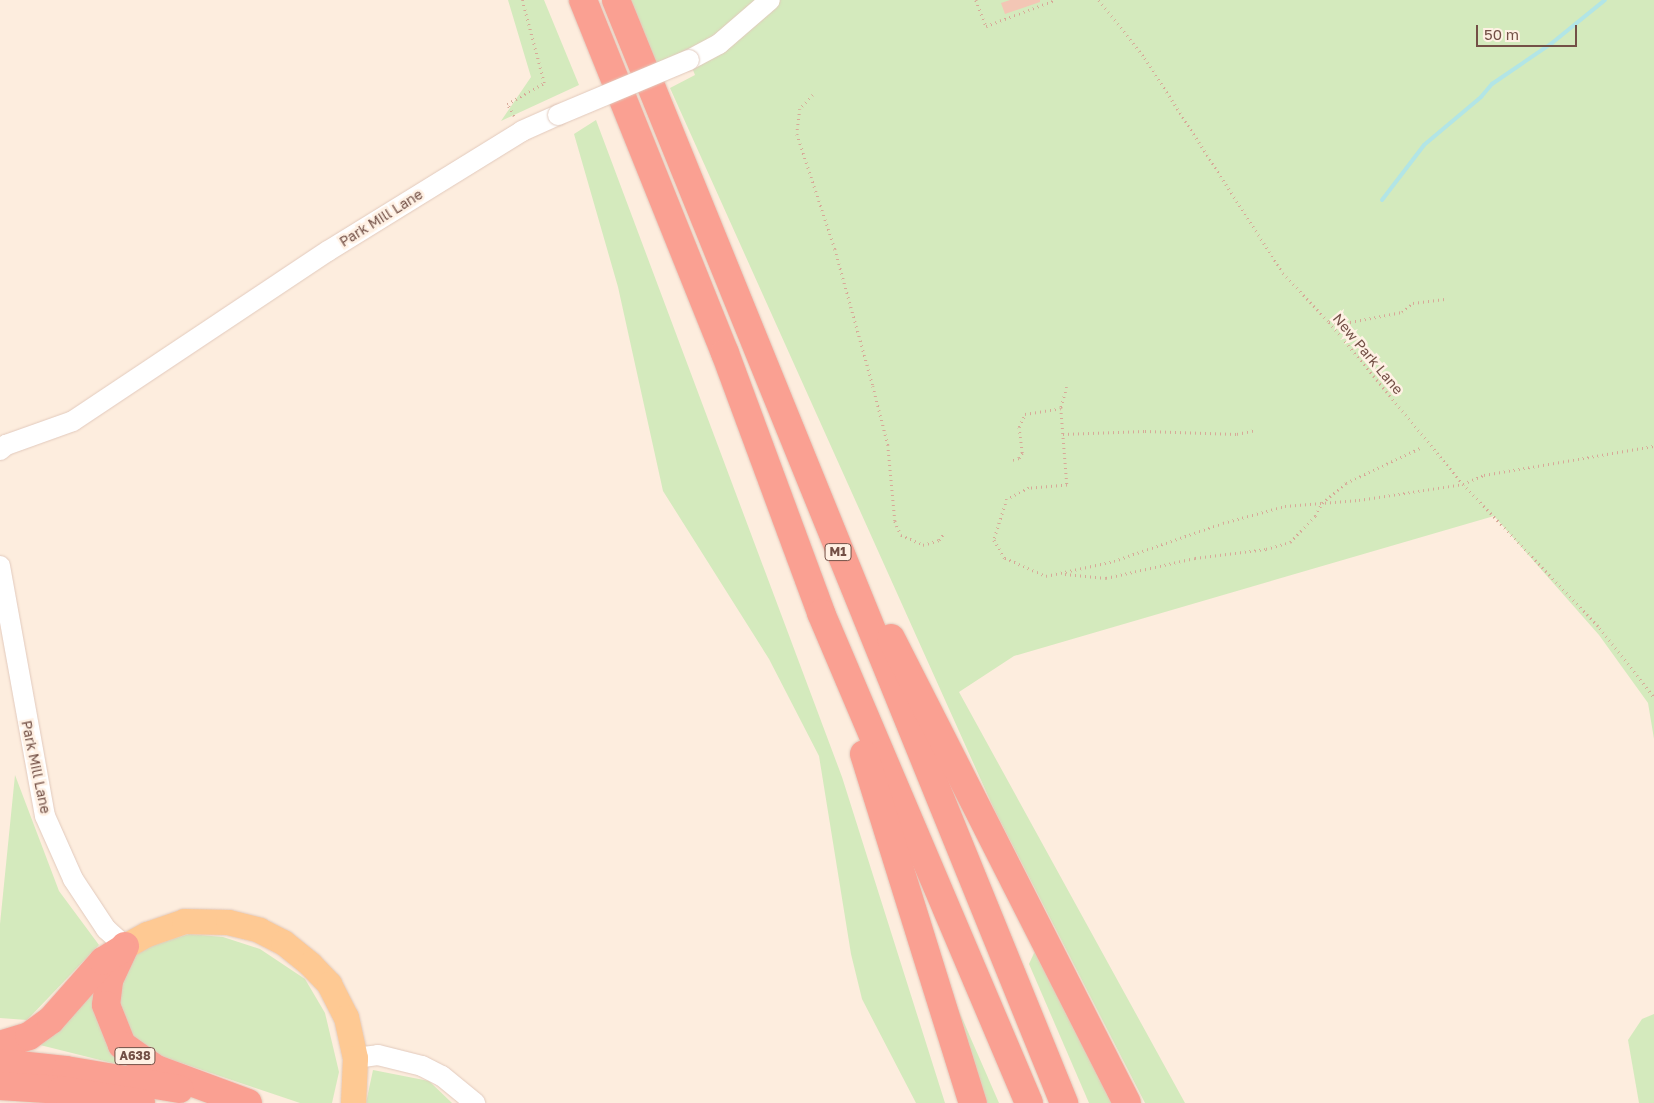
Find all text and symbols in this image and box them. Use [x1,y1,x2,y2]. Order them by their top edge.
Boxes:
scale bar [1479,15,1580,47]
text: 50 m [1484,25,1519,43]
street label: Park Mill Lane [336,186,426,250]
street label: New Park Lane [1329,310,1407,398]
road number: M1 [824,542,852,562]
street label: Park Mill Lane [18,719,54,815]
road number: A638 [114,1046,156,1066]

